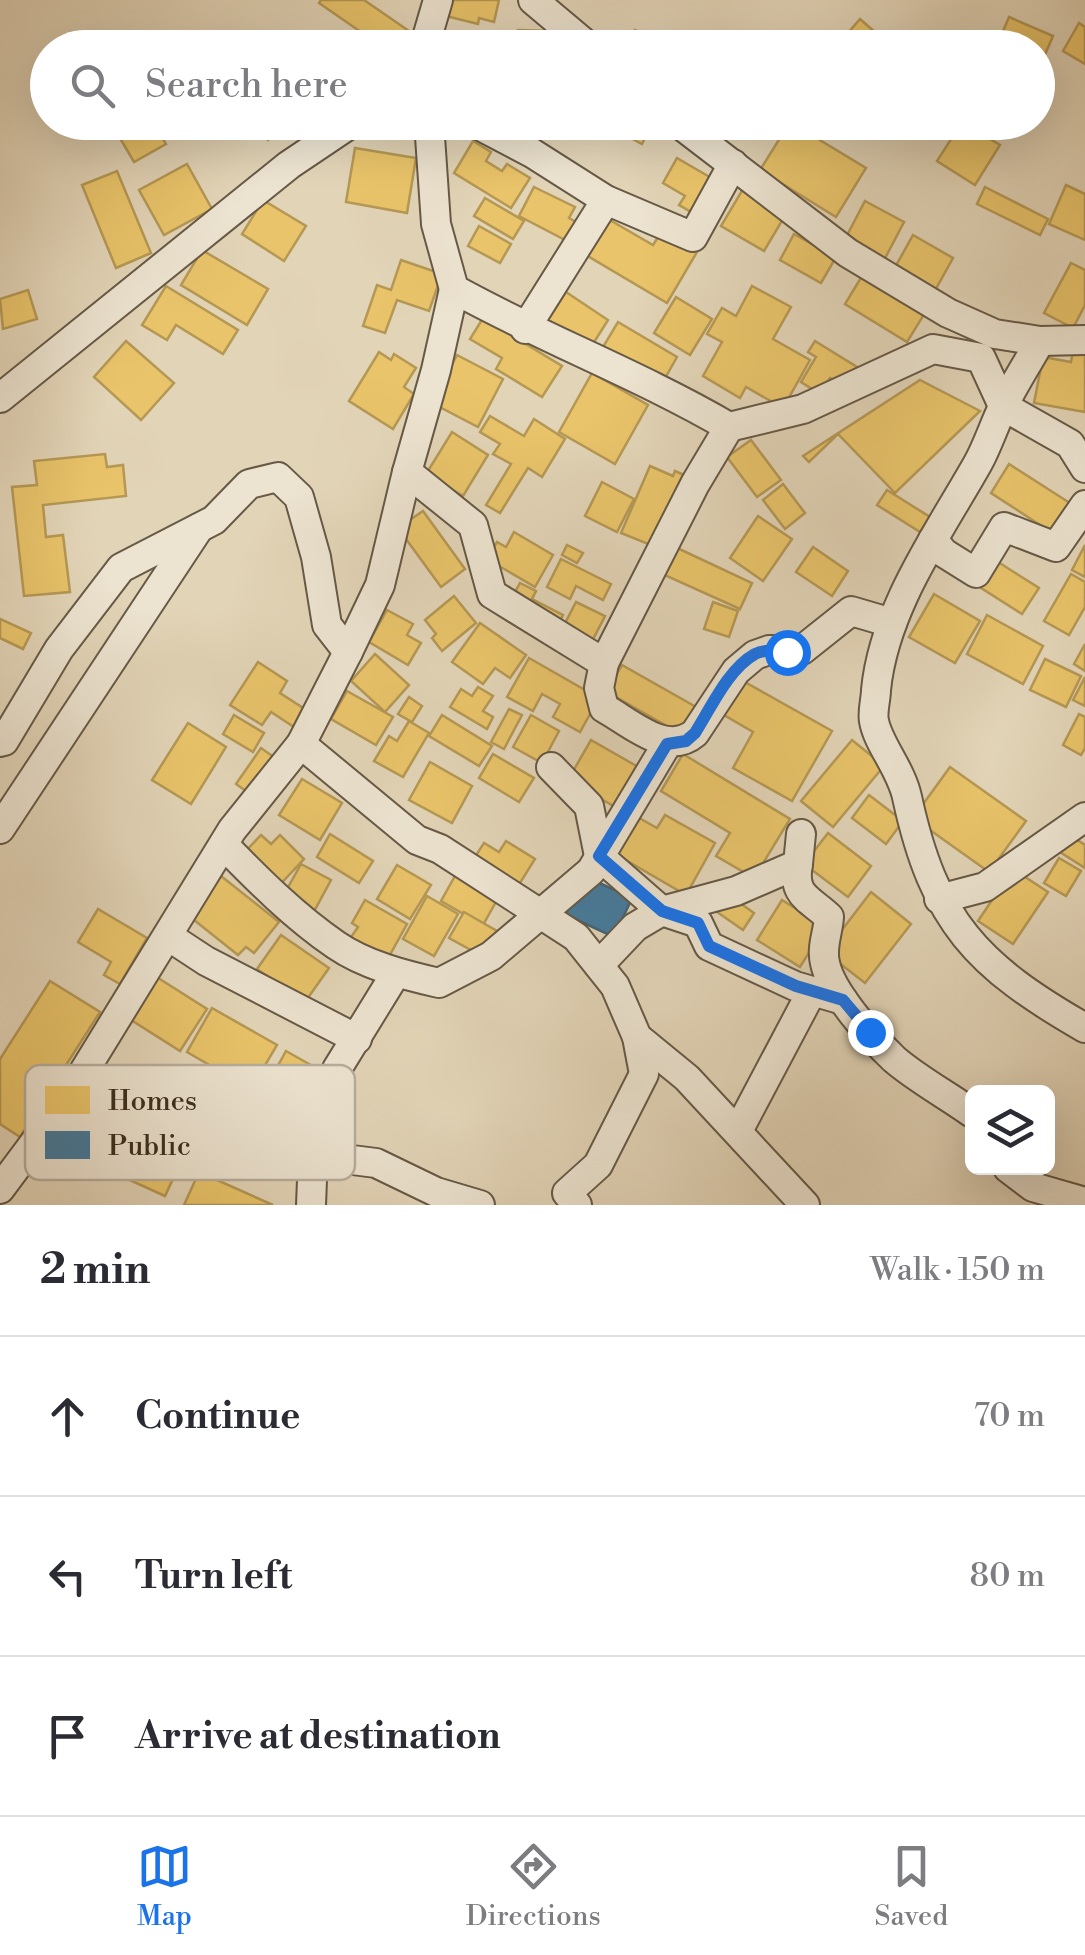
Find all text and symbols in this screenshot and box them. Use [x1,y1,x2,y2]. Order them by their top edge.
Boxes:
search box [30,30,1055,140]
icon: search [65,58,120,113]
text: Search here [145,62,348,109]
route start [765,630,811,676]
route end [848,1010,894,1056]
legend [25,1065,355,1180]
text: Homes [108,1084,197,1119]
map controls [965,1085,1055,1175]
button: layers [965,1085,1055,1175]
text: Public [108,1129,191,1164]
text: 2 min [40,1244,150,1297]
text: Walk · 150 m [870,1250,1045,1290]
icon: ahead [40,1389,95,1444]
text: Continue [135,1393,300,1440]
text: 70 m [974,1396,1045,1436]
icon: left [40,1549,95,1604]
text: Turn left [135,1553,292,1600]
text: 80 m [970,1556,1045,1596]
icon: arrive [40,1709,95,1764]
text: Arrive at destination [135,1713,501,1760]
tab: Map [137,1839,192,1934]
tab: Directions [466,1839,601,1934]
tab: Saved [875,1839,948,1934]

